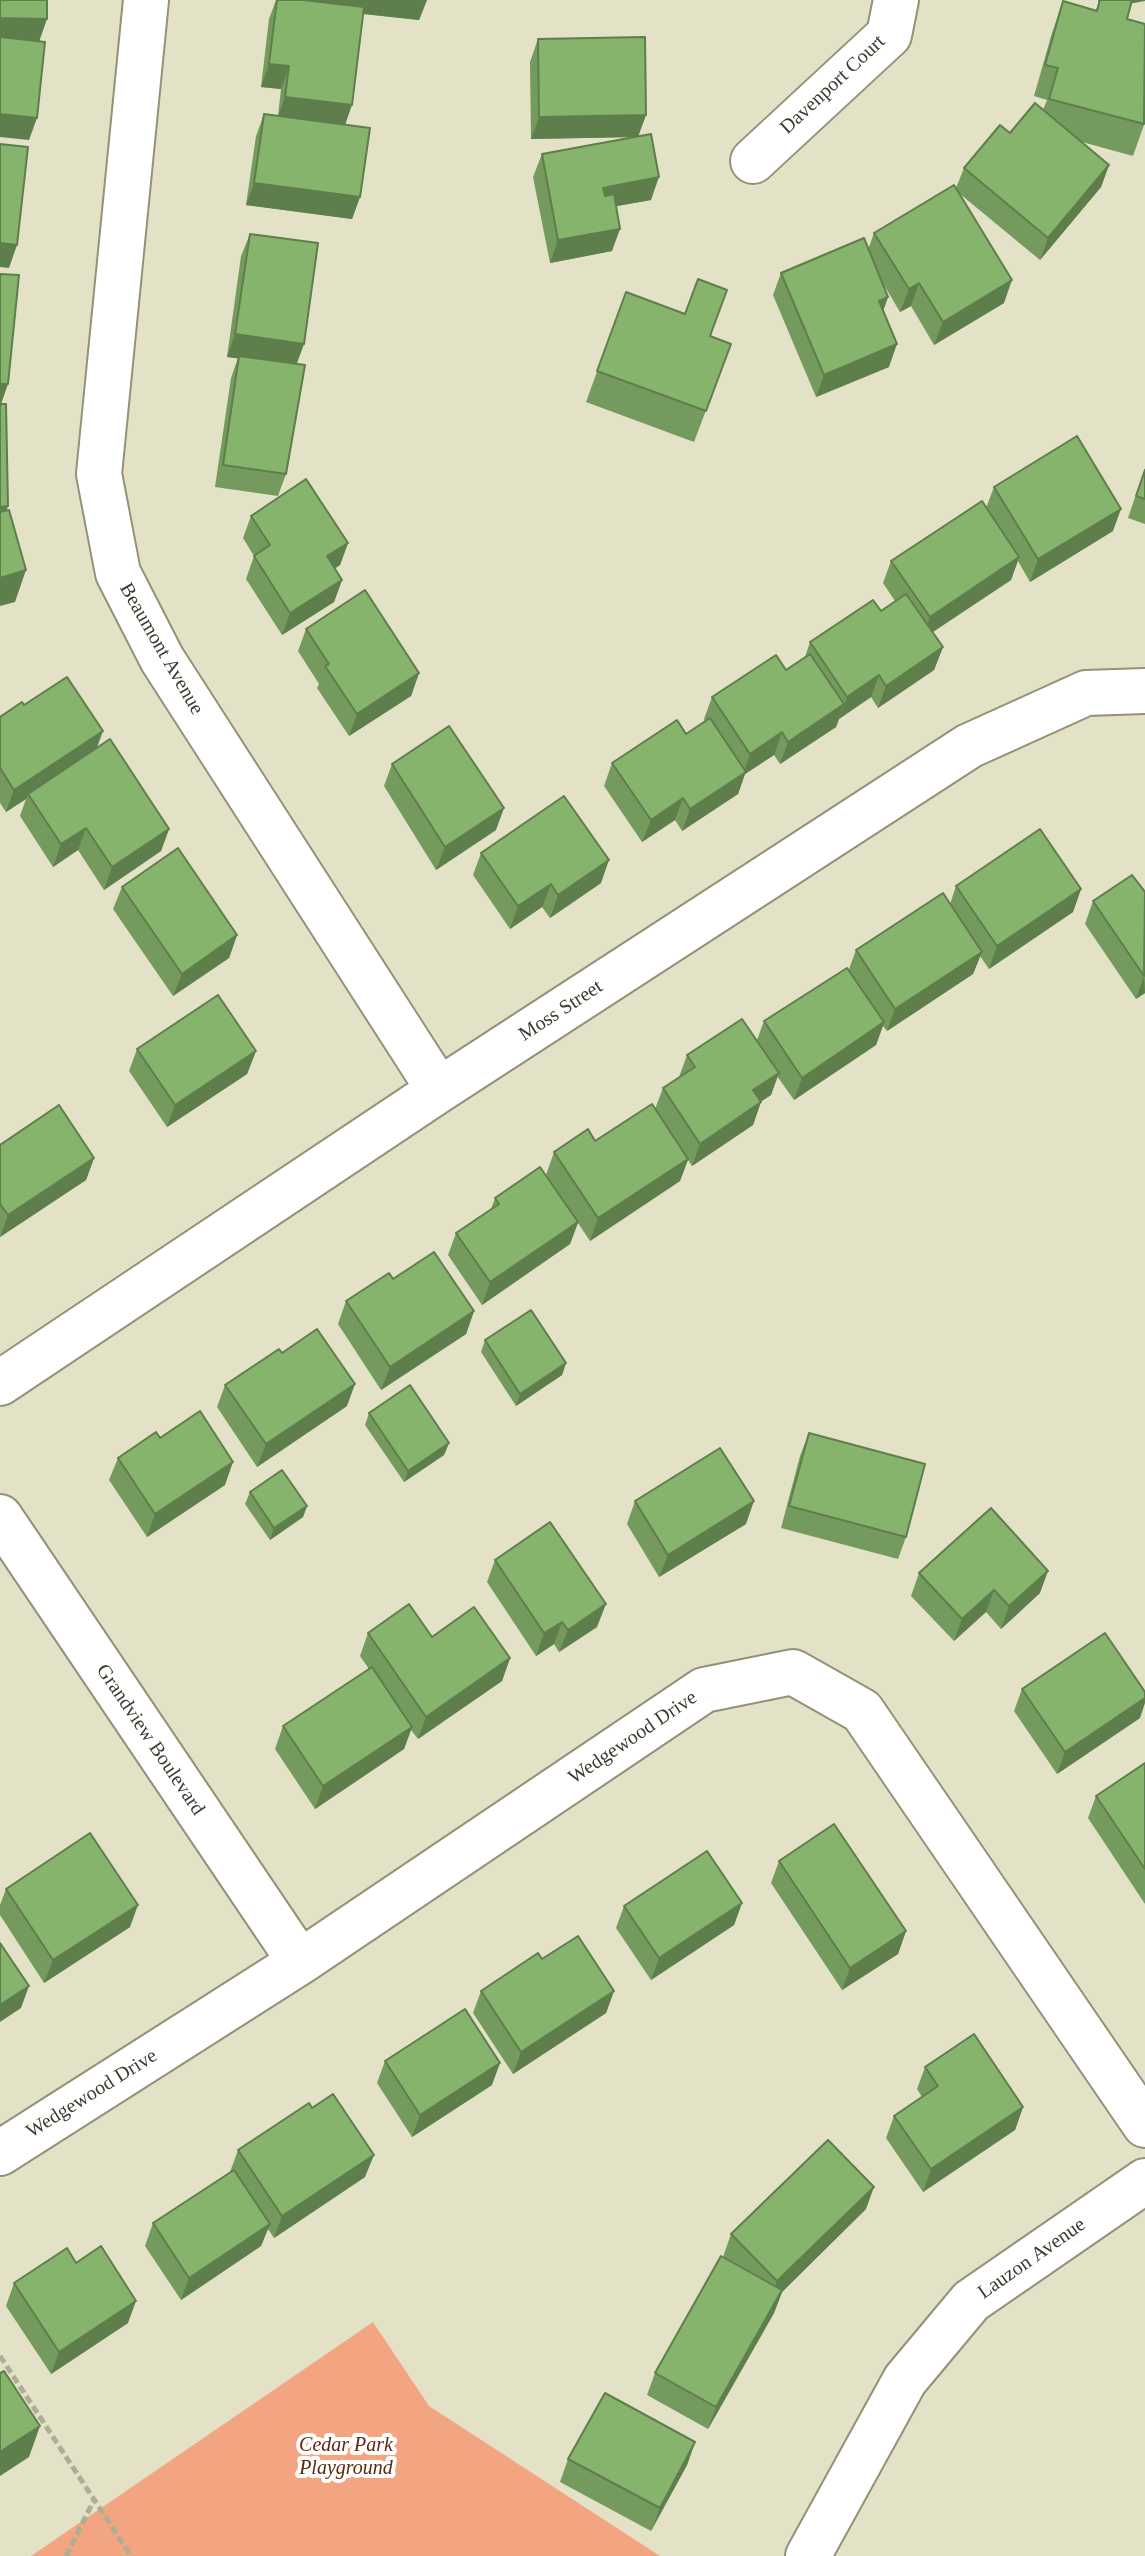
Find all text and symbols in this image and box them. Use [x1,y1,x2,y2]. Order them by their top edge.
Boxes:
street label: Davenport Court [775,30,891,140]
street label: Beaumont Avenue [114,579,208,719]
street label: Moss Street [515,975,607,1047]
street label: Grandview Boulevard [91,1660,209,1820]
street label: Wedgewood Drive [564,1686,702,1790]
street label: Wedgewood Drive [22,2044,162,2144]
street label: Lauzon Avenue [974,2213,1090,2305]
park label: Cedar Park Playground [299,2434,393,2481]

